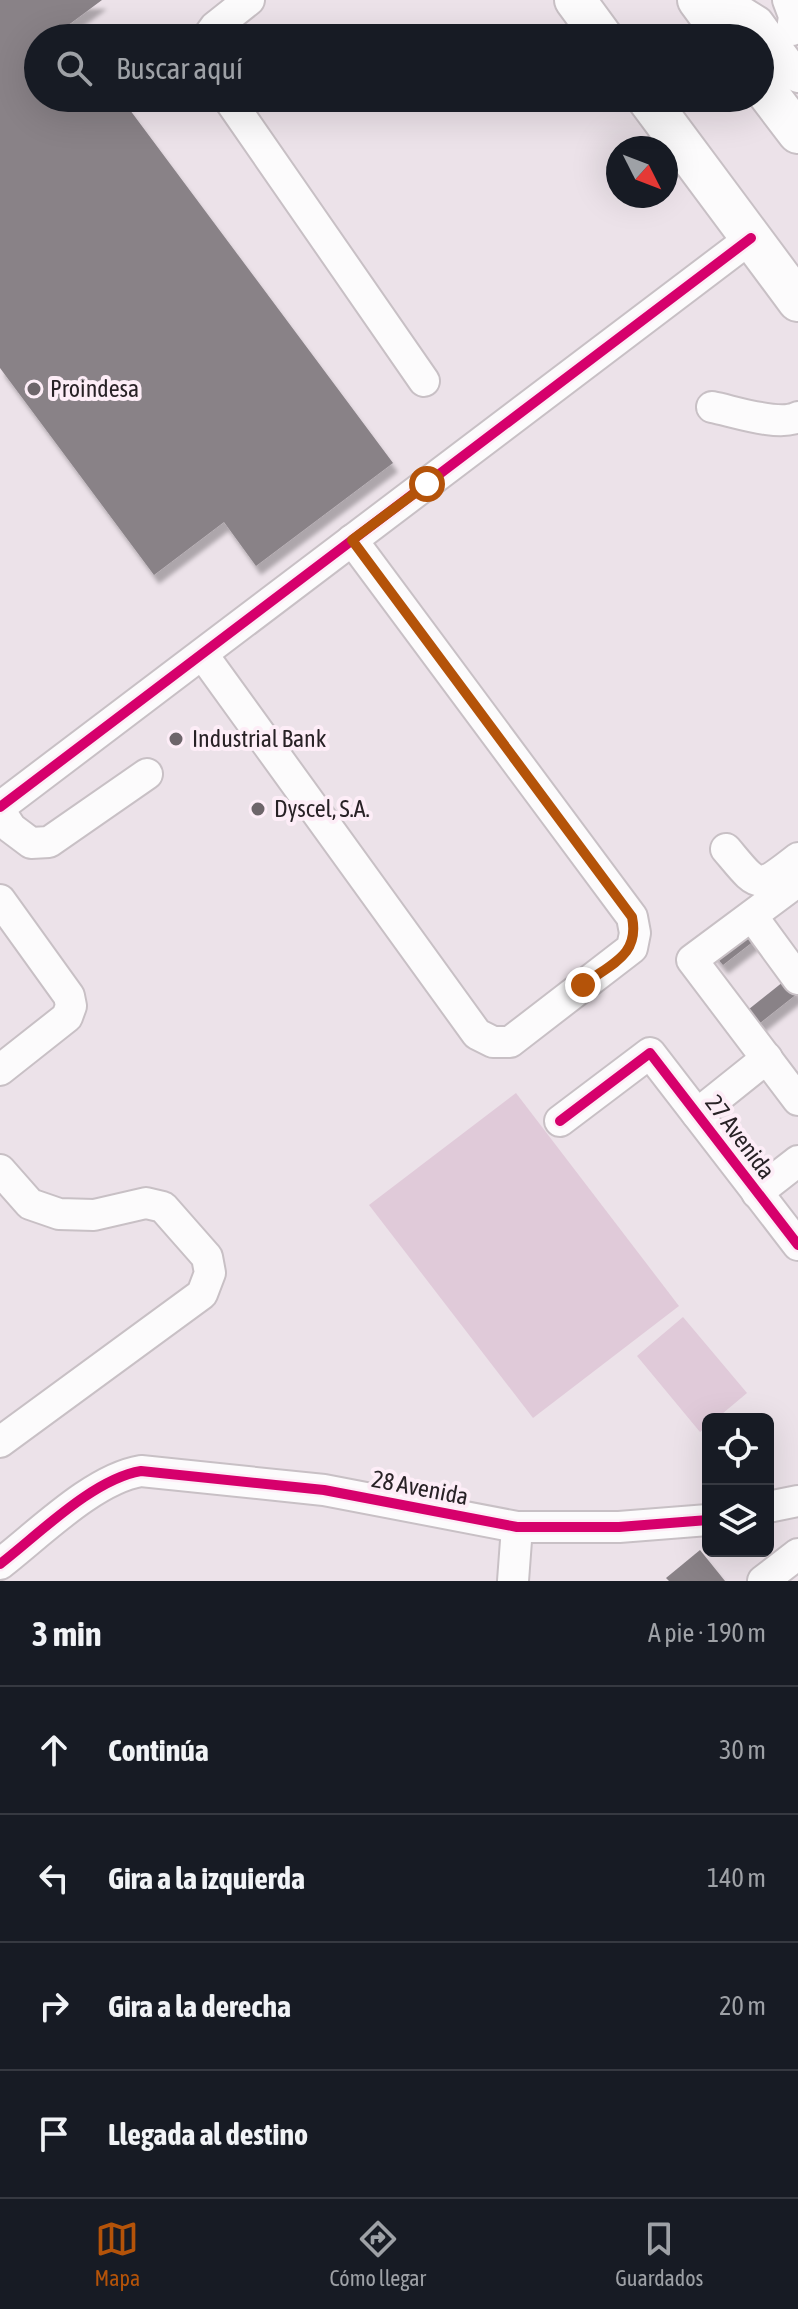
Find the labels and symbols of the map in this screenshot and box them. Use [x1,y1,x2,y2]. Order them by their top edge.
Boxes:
north arrow [606,136,678,208]
place label: Proindesa [50,375,139,402]
marker: Proindesa [25,380,43,398]
route start [409,466,445,502]
place label: Industrial Bank [192,725,327,752]
marker: Industrial Bank [167,730,185,748]
place label: Dyscel, S.A. [274,795,370,822]
marker: Dyscel, S.A. [249,800,267,818]
route end [565,967,601,1003]
street label: 27 Avenida [700,1089,781,1184]
street label: 28 Avenida [369,1465,471,1510]

